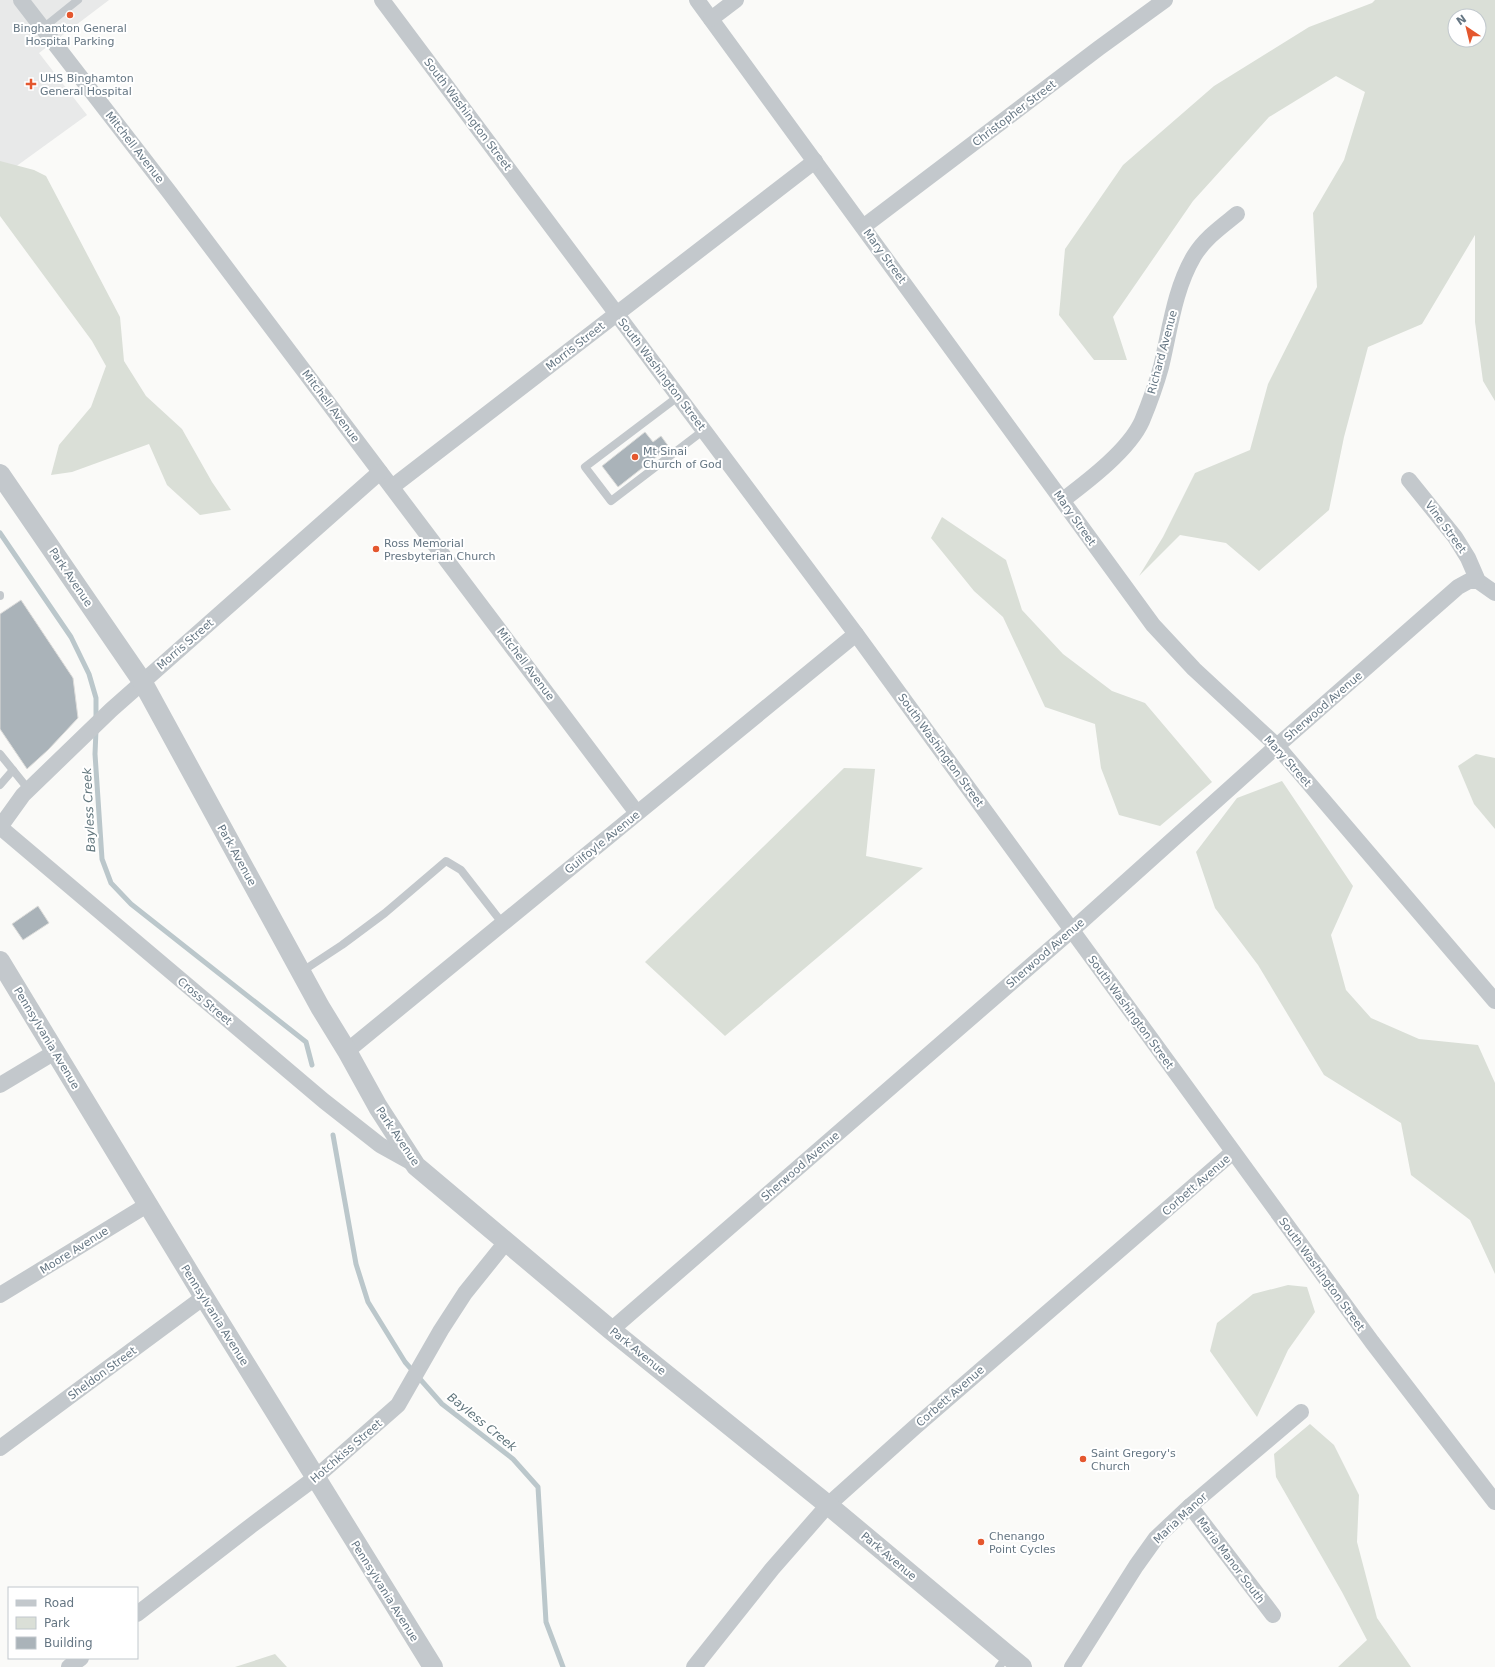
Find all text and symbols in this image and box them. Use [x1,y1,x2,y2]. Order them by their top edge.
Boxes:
north arrow [1447,8,1487,48]
marker: Binghamton General Hospital Parking [65,10,75,20]
text: N [1454,12,1469,28]
place label: Binghamton General Hospital Parking [13,22,127,48]
street label: South Washington Street [421,56,514,173]
place label: UHS Binghamton General Hospital [40,72,134,98]
street label: Christopher Street [970,77,1059,149]
marker: UHS Binghamton General Hospital [25,78,37,90]
street label: Mitchell Avenue [103,109,167,186]
street label: Mary Street [860,227,909,287]
street label: Richard Avenue [1145,309,1180,395]
street label: South Washington Street [615,316,708,433]
street label: Morris Street [543,319,608,373]
street label: Mitchell Avenue [299,368,362,445]
place label: Mt Sinai Church of God [643,445,722,471]
marker: Mt Sinai Church of God [630,452,640,462]
street label: Mary Street [1051,488,1099,549]
street label: Vine Street [1422,499,1469,556]
place label: Ross Memorial Presbyterian Church [384,537,496,563]
marker: Ross Memorial Presbyterian Church [371,544,381,554]
street label: Park Avenue [46,545,95,609]
street label: Morris Street [154,616,217,673]
street label: Mitchell Avenue [494,626,557,703]
street label: Sherwood Avenue [1282,669,1365,744]
street label: South Washington Street [895,691,987,810]
street label: Mary Street [1261,733,1314,790]
water label: Bayless Creek [80,766,98,853]
street label: Guilfoyle Avenue [562,808,643,877]
street label: Park Avenue [214,822,259,888]
street label: Sherwood Avenue [1004,916,1087,991]
street label: South Washington Street [1085,953,1177,1072]
street label: Cross Street [175,975,235,1028]
street label: Pennsylvania Avenue [11,985,82,1092]
street label: Park Avenue [373,1104,422,1168]
street label: Sherwood Avenue [759,1129,842,1204]
street label: Corbett Avenue [1160,1152,1233,1218]
street label: South Washington Street [1276,1215,1368,1334]
street label: Moore Avenue [38,1224,111,1277]
street label: Pennsylvania Avenue [178,1262,251,1368]
street label: Park Avenue [607,1325,668,1378]
street label: Sheldon Street [66,1344,140,1403]
street label: Corbett Avenue [914,1363,987,1429]
water label: Bayless Creek [445,1390,520,1455]
street label: Hotchkiss Street [308,1416,385,1486]
place label: Saint Gregory's Church [1091,1447,1176,1473]
marker: Saint Gregory's Church [1078,1454,1088,1464]
street label: Maria Manor [1151,1490,1210,1546]
street label: Maria Manor South [1194,1515,1267,1606]
street label: Park Avenue [858,1530,919,1583]
place label: Chenango Point Cycles [989,1530,1056,1556]
marker: Chenango Point Cycles [976,1537,986,1547]
street label: Pennsylvania Avenue [348,1538,421,1644]
legend [8,1587,138,1659]
text: Road [44,1596,74,1610]
text: Park [44,1616,70,1630]
text: Building [44,1636,93,1650]

